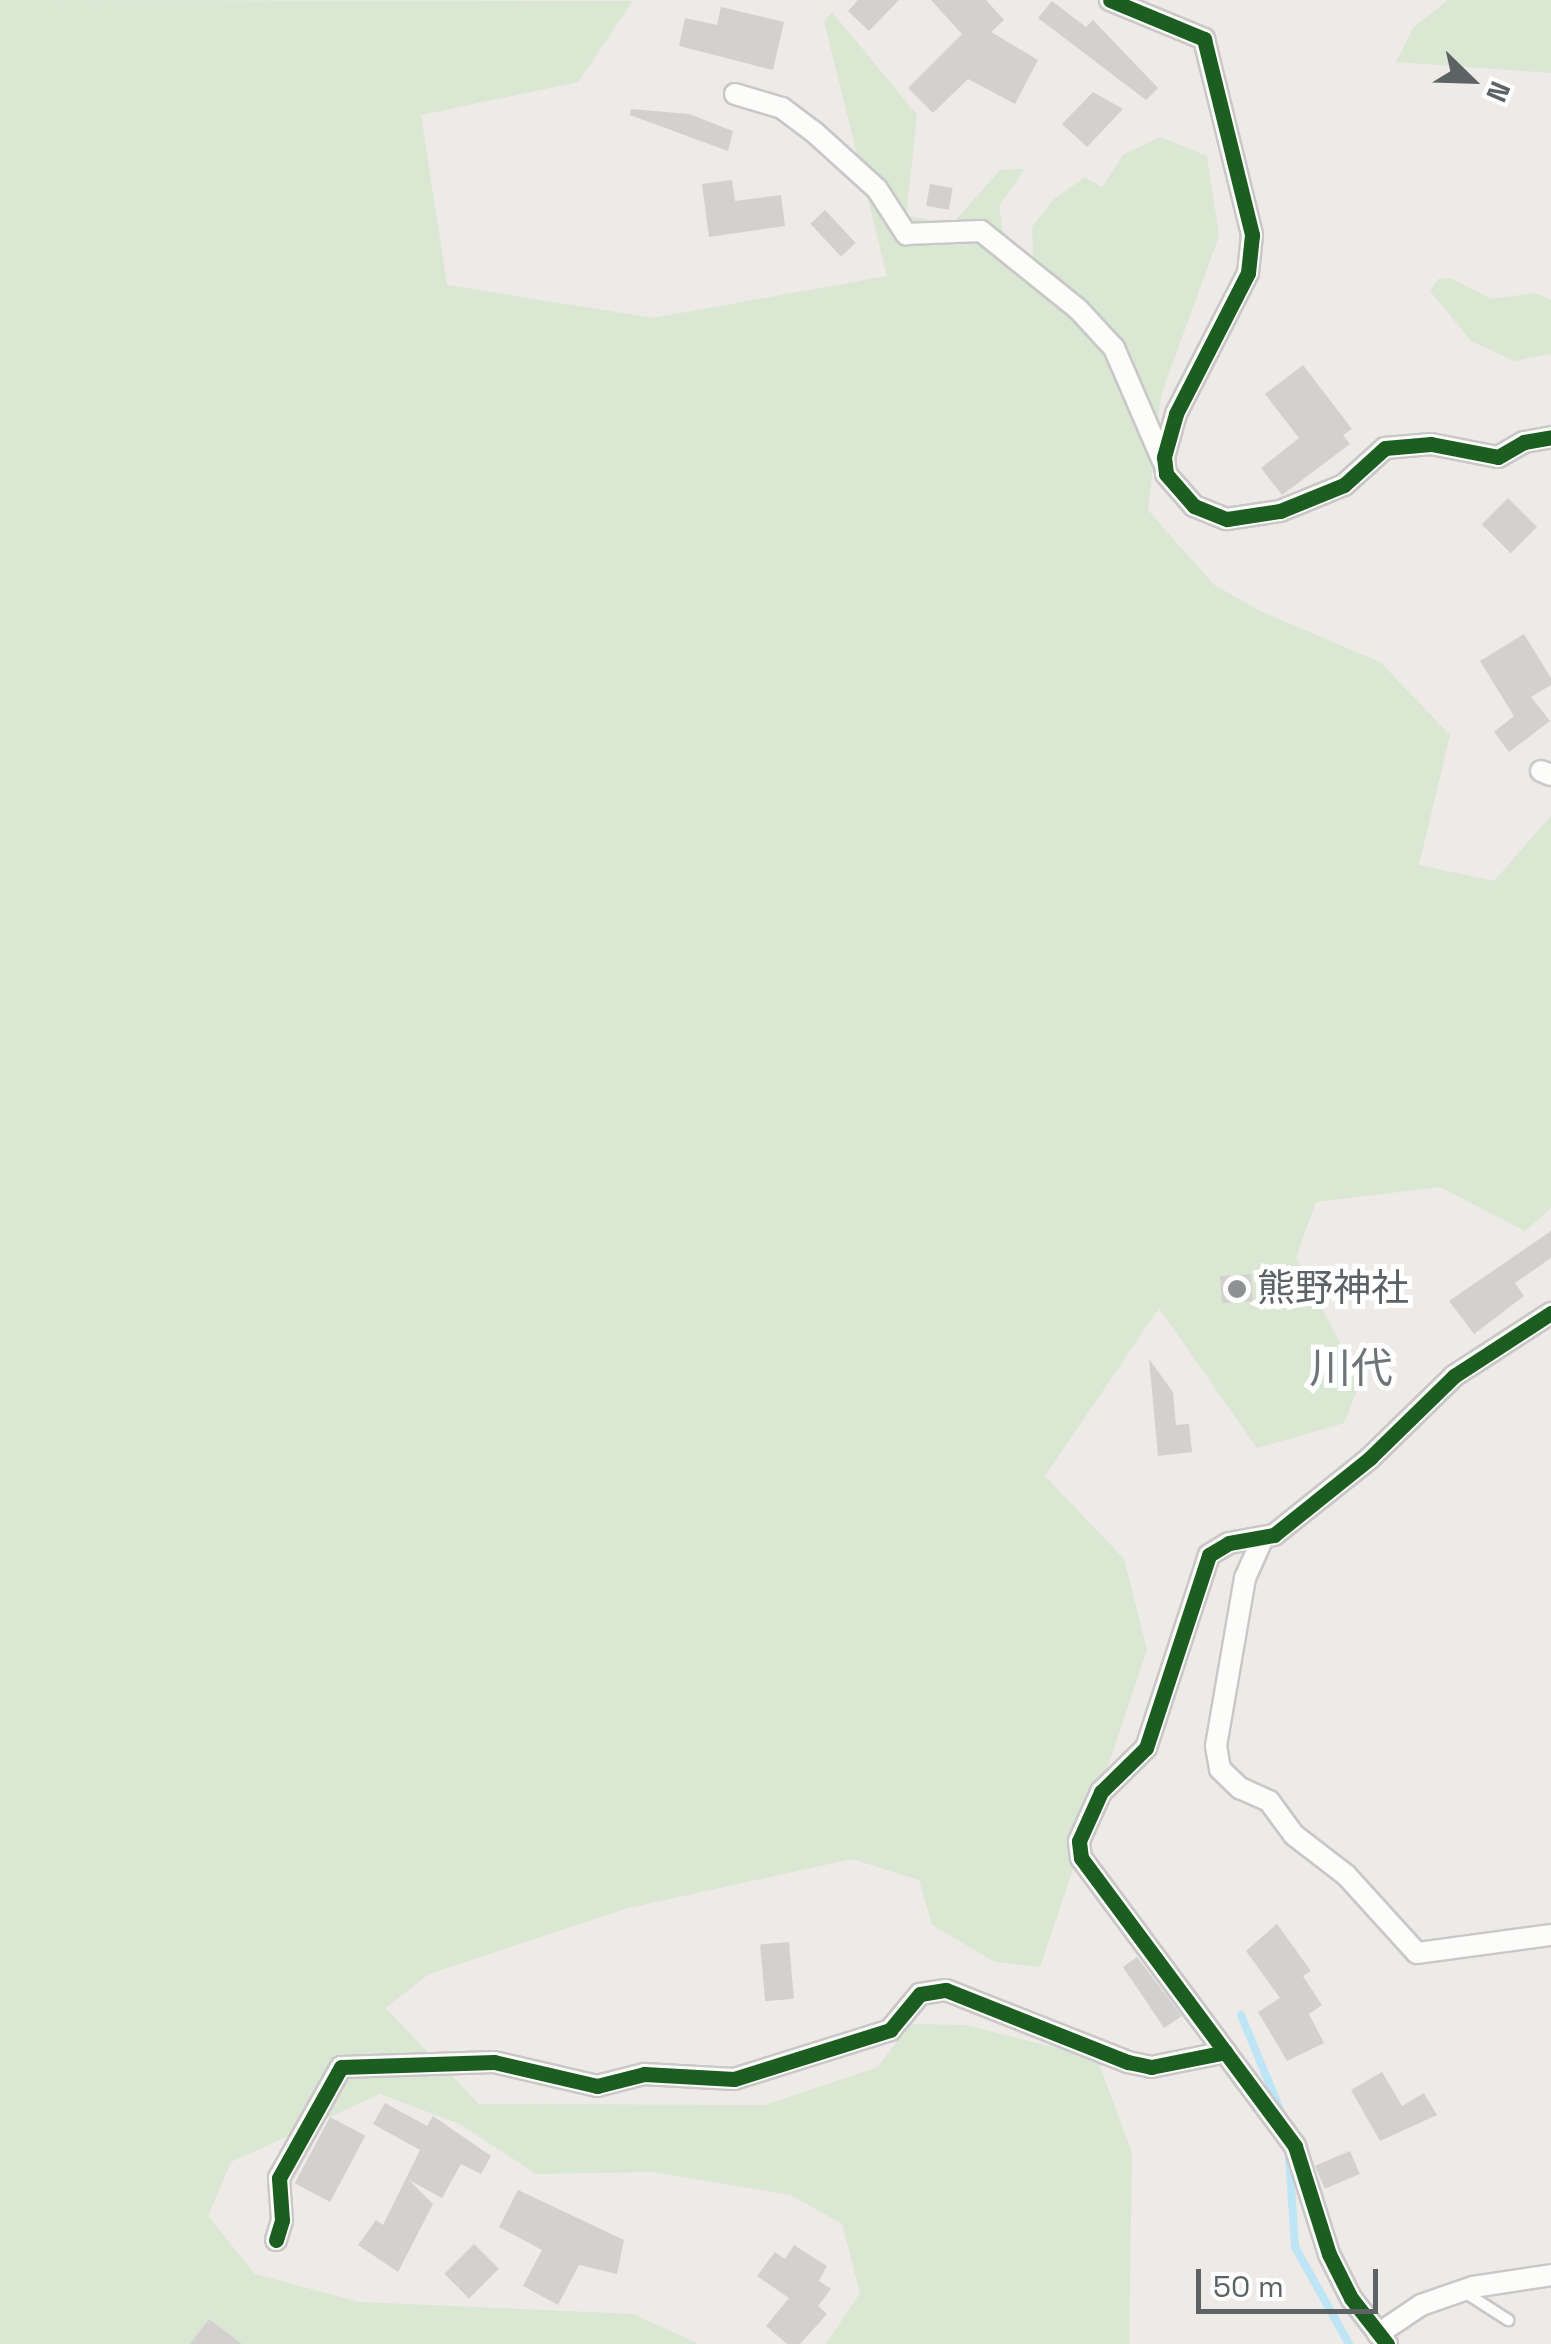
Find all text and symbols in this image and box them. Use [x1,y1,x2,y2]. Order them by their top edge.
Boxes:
north arrow [1421,30,1521,130]
text: N [1478,76,1519,107]
place label: 熊野神社 [1257,1266,1409,1312]
marker: 熊野神社 [1226,1278,1248,1300]
district label: 川代 [1309,1344,1393,1394]
scale bar [1201,2249,1384,2311]
text: 50 m [1213,2267,1284,2306]

